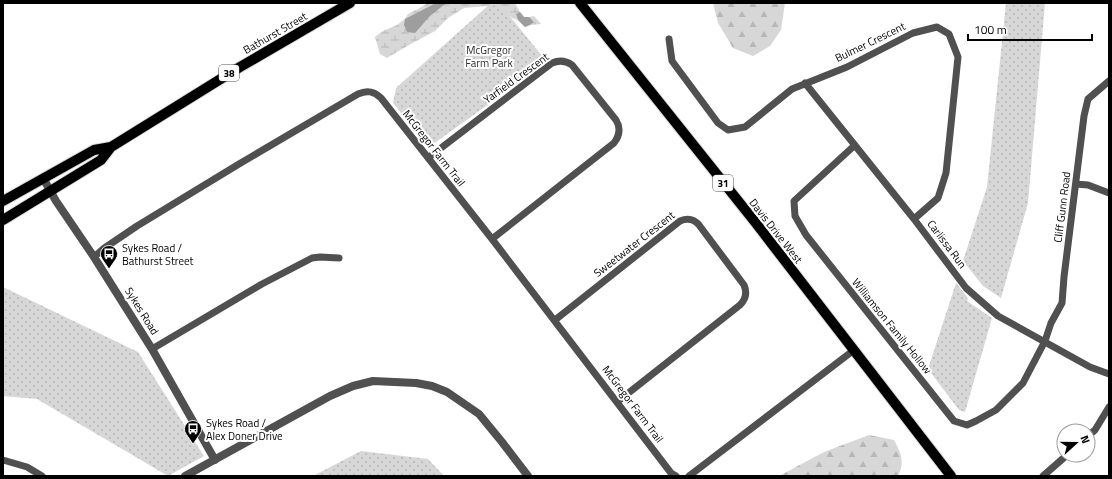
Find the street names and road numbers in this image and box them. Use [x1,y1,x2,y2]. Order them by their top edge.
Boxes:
street label: Bathurst Street [240,8,310,58]
street label: Bulmer Crescent [832,18,908,66]
street label: Yarfield Crescent [480,49,552,107]
road number: 38 [219,65,239,81]
street label: McGregor Farm Trail [399,106,469,190]
street label: Cliff Gunn Road [1050,170,1074,243]
road number: 31 [713,175,733,191]
street label: Davis Drive West [746,195,806,267]
street label: Sweetwater Crescent [590,207,678,281]
street label: Carlissa Run [923,216,971,272]
street label: Williamson Family Hollow [848,275,936,378]
street label: Sykes Road [121,284,163,338]
street label: McGregor Farm Trail [599,362,667,446]

